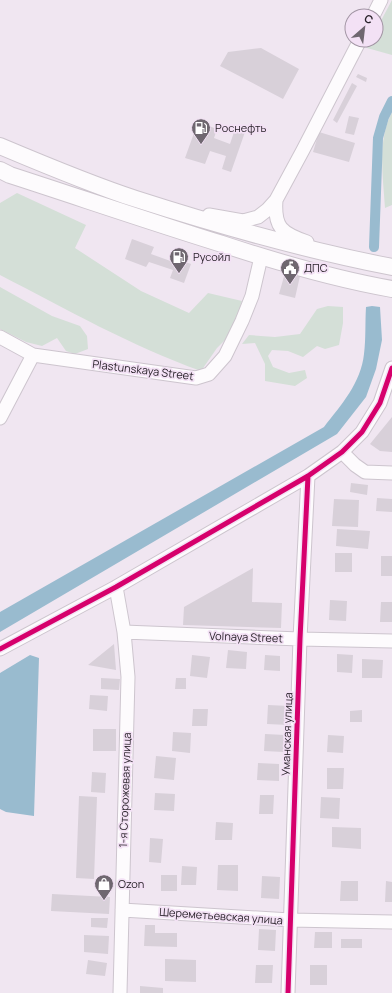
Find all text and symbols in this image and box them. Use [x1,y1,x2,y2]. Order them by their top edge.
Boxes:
north arrow [344,8,384,48]
text: С [362,10,376,27]
fuel station icon: Роснефть [190,117,212,145]
place label: Роснефть [215,120,267,135]
fuel station icon: Русойл [168,246,190,274]
place label: Русойл [193,249,230,264]
public building icon: ДПС [279,257,301,285]
place label: ДПС [304,260,328,275]
street label: Plastunskaya Street [92,356,194,383]
street label: Volnaya Street [209,628,283,645]
street label: Уманская улица [278,692,295,776]
street label: 1-я Сторожевая улица [115,732,134,848]
shop icon: Ozon [93,873,115,901]
place label: Ozon [118,876,144,891]
street label: Шереметьевская улица [159,904,283,927]

